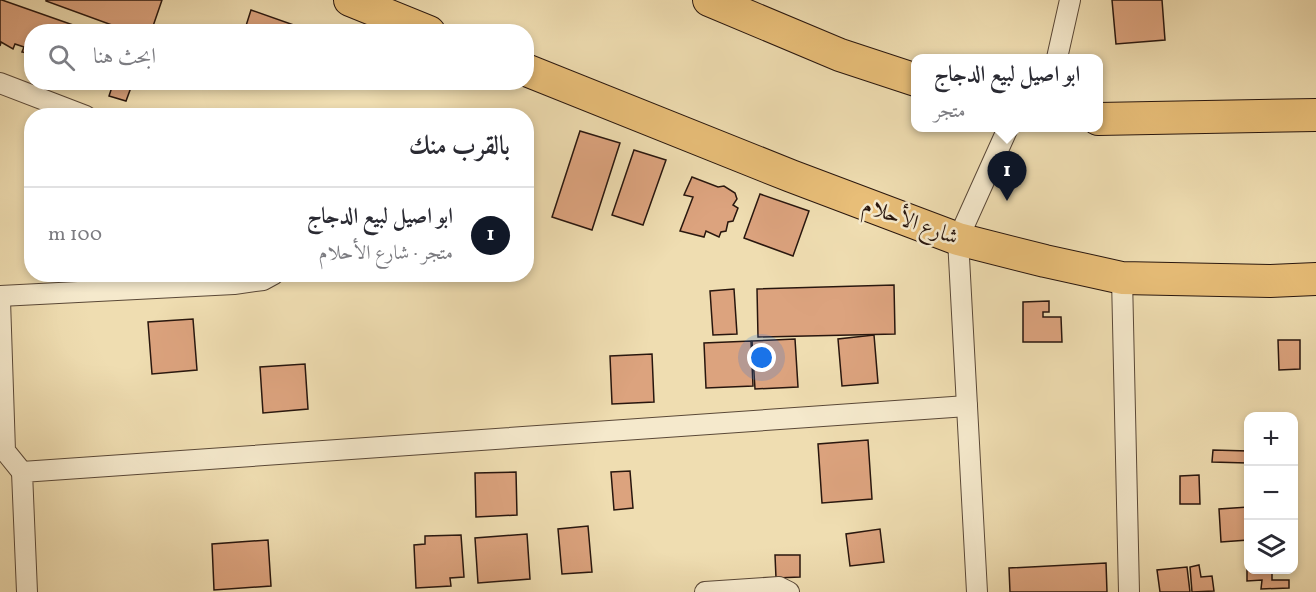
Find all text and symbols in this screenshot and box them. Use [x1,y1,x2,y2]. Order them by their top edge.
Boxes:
search box [24,24,534,90]
icon: search [45,41,78,74]
text: ابحث هنا [93,42,156,73]
popup [911,54,1103,132]
text: ابو اصيل لبيع الدجاج [934,60,1080,91]
text: متجر [934,98,966,126]
text: بالقرب منك [409,129,510,165]
pin: 1 [988,152,1026,201]
street label: شارع الأحلام [857,189,963,256]
text: ابو اصيل لبيع الدجاج [307,202,453,233]
text: 100 m [48,221,102,249]
text: 1 [486,221,495,249]
text: متجر · شارع الأحلام [318,240,453,268]
your location [747,343,776,372]
map controls [1244,412,1298,574]
button: + [1244,412,1298,466]
button: − [1244,466,1298,520]
button: layers [1244,520,1298,574]

